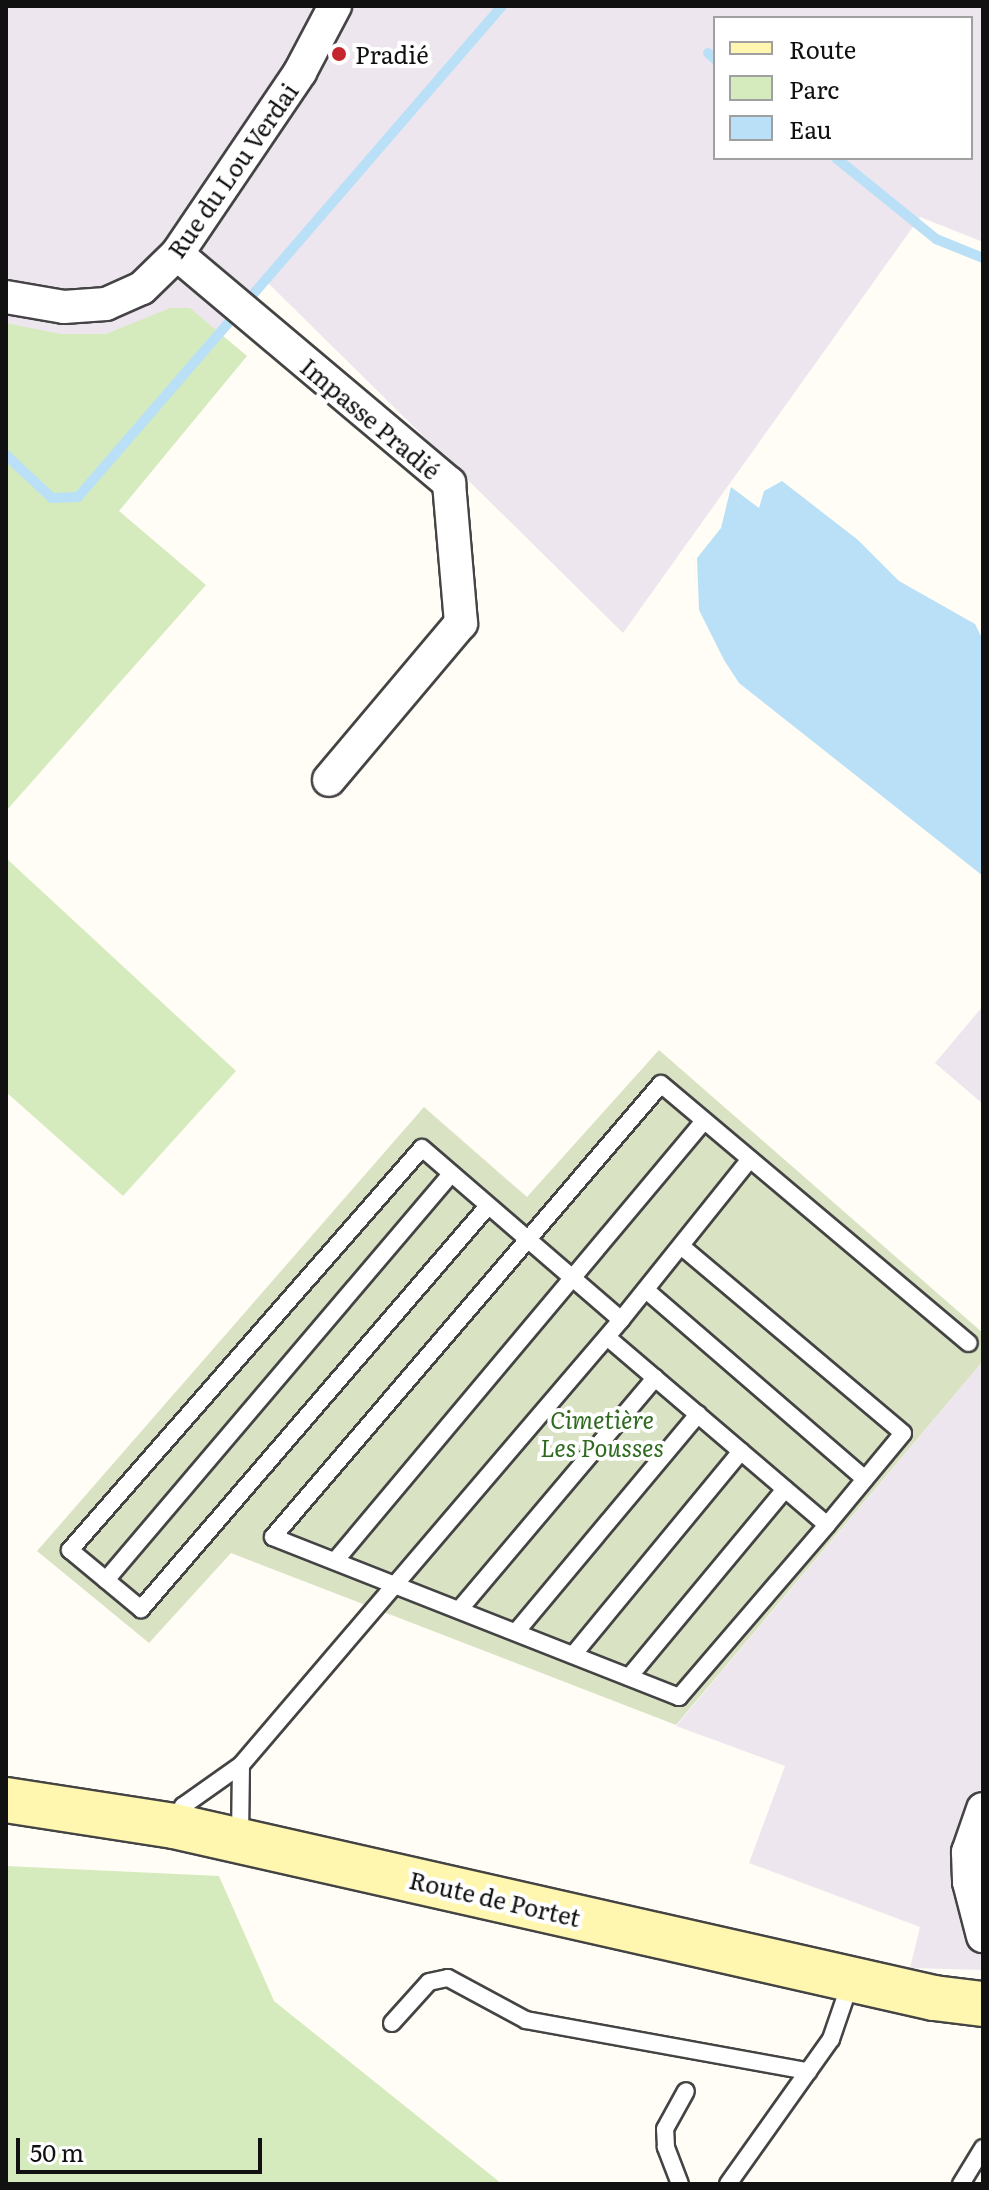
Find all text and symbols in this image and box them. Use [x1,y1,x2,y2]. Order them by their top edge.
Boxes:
legend [713,16,973,160]
text: Route [789,31,856,66]
place label: Pradié [355,40,429,68]
marker: Pradié [330,45,348,63]
text: Parc [789,71,839,106]
street label: Rue du Lou Verdai [161,77,303,263]
text: Eau [789,111,832,146]
street label: Impasse Pradié [295,351,447,485]
park label: Cimetière Les Pousses [540,1405,664,1461]
street label: Route de Portet [407,1864,583,1932]
scale bar [20,2122,266,2172]
text: 50 m [30,2134,84,2169]

